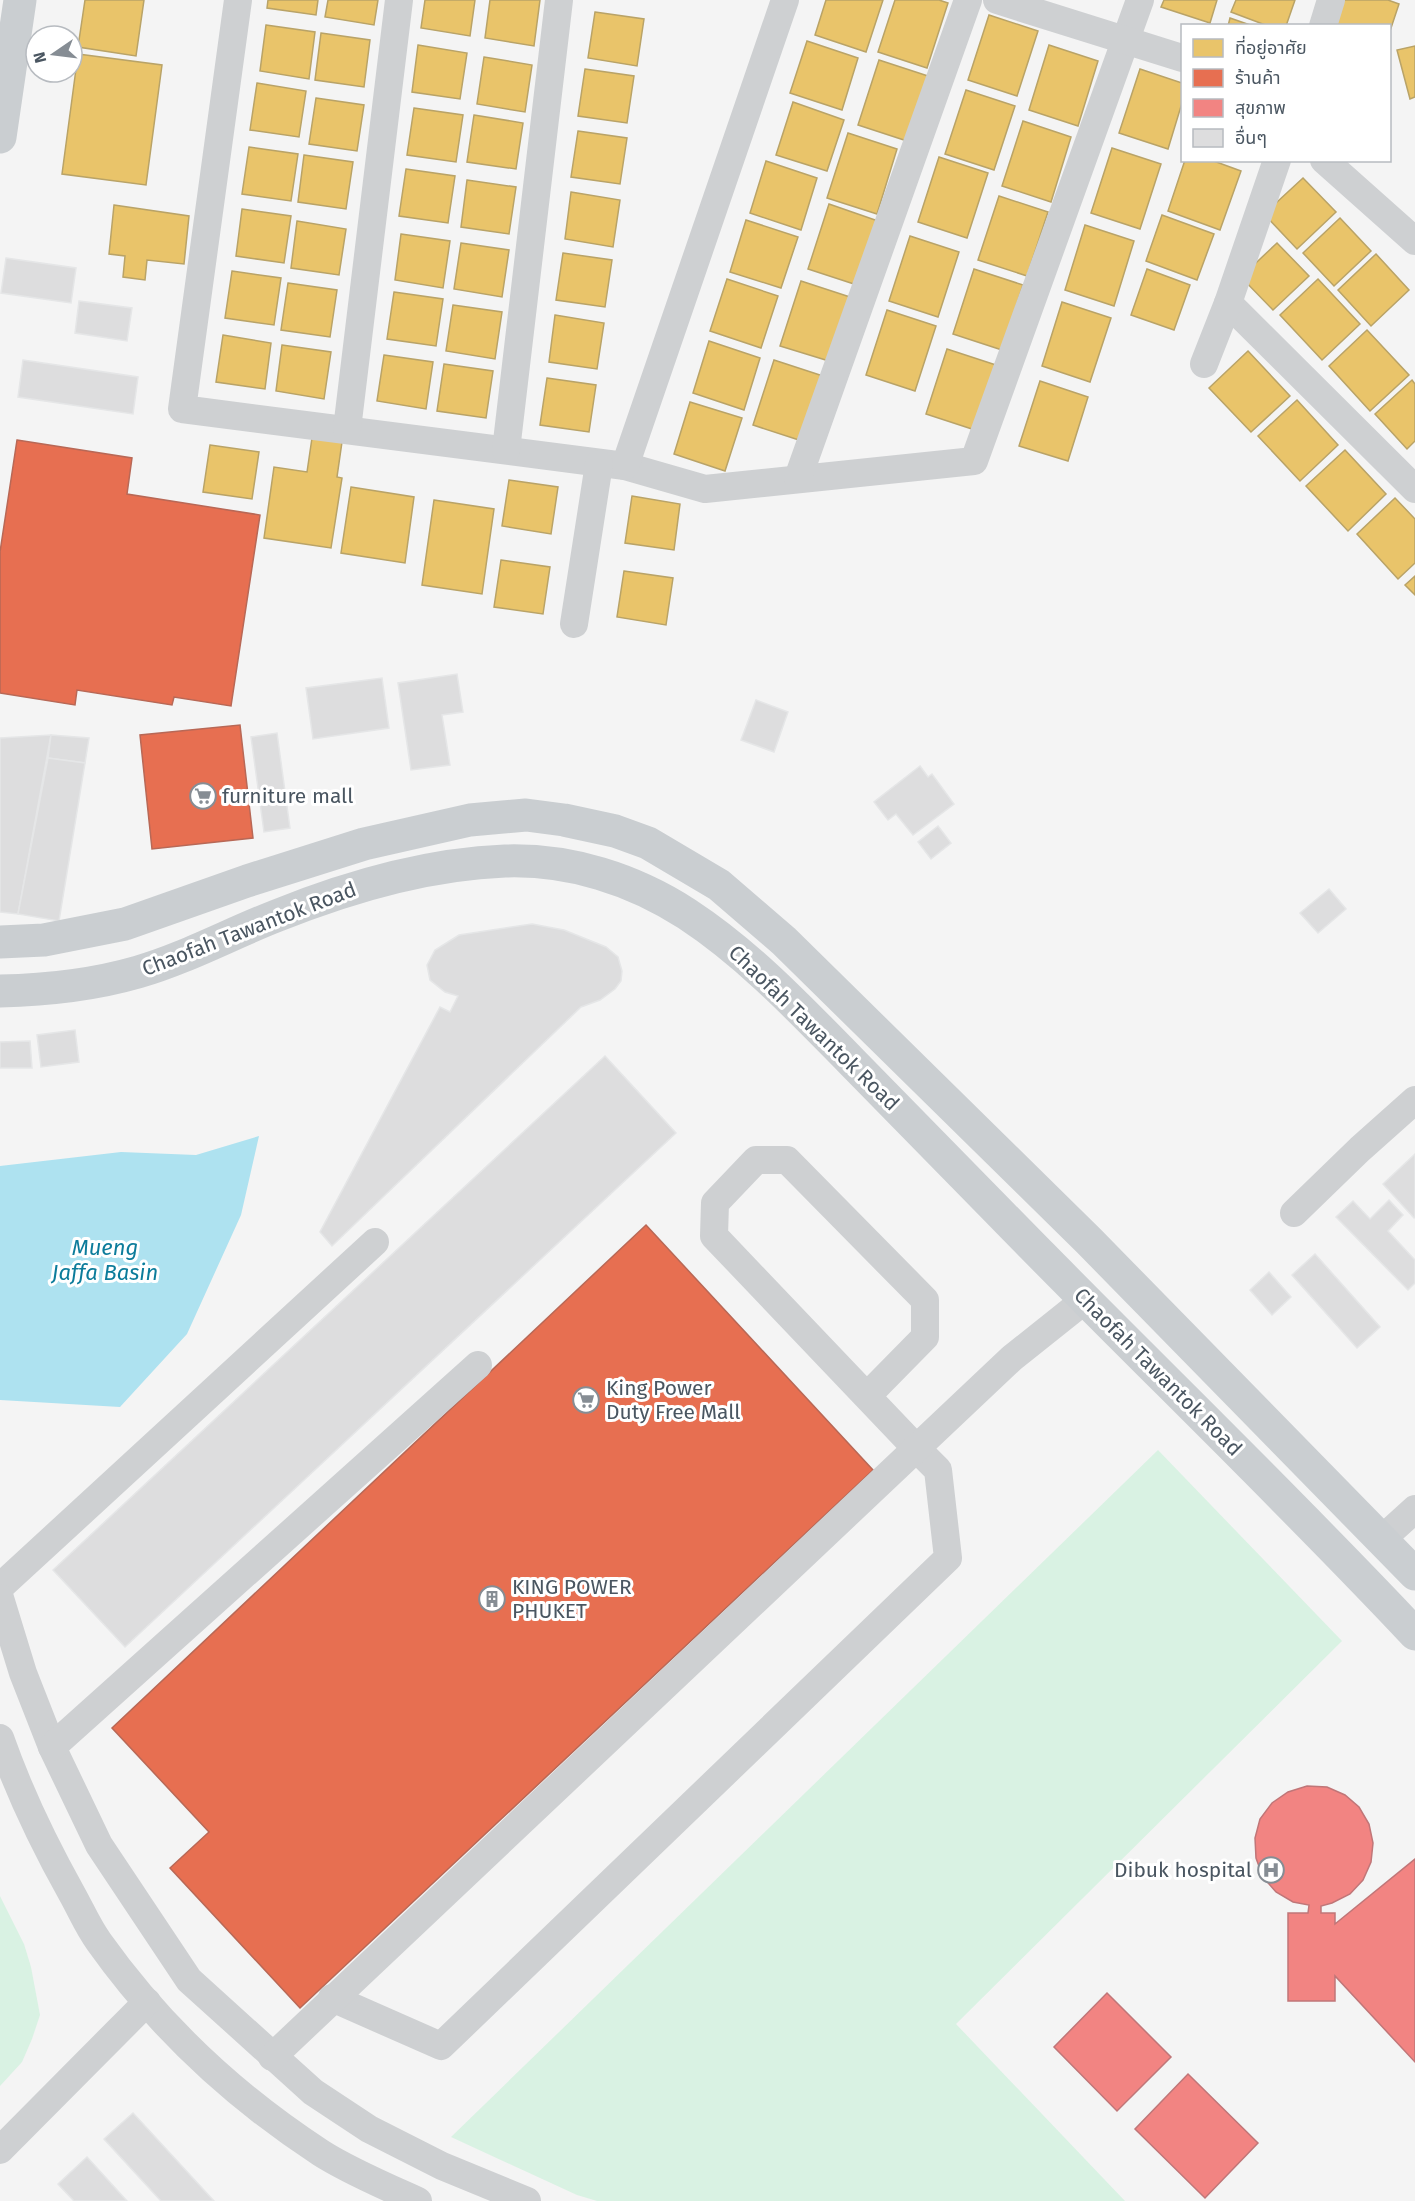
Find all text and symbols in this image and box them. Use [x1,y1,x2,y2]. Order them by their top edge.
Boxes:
north arrow [24,24,84,84]
legend [1181,24,1391,162]
text: ที่อยู่อาศัย [1235,35,1307,60]
text: N [29,50,50,65]
text: ร้านค้า [1235,67,1281,89]
text: สุขภาพ [1235,97,1286,119]
text: อื่นๆ [1235,125,1267,149]
supermarket icon: furniture mall [188,781,218,811]
place label: furniture mall [222,783,353,809]
street label: Chaofah Tawantok Road [138,876,360,982]
street label: Chaofah Tawantok Road [723,940,905,1116]
water label: Mueng Jaffa Basin [51,1234,158,1286]
street label: Chaofah Tawantok Road [1068,1282,1248,1462]
place label: King Power Duty Free Mall [606,1375,740,1425]
supermarket icon: King Power Duty Free Mall [571,1385,601,1415]
place label: KING POWER PHUKET [512,1574,632,1624]
building icon: KING POWER PHUKET [477,1584,507,1614]
hospital icon: Dibuk hospital [1256,1855,1286,1885]
place label: Dibuk hospital [1114,1857,1252,1883]

